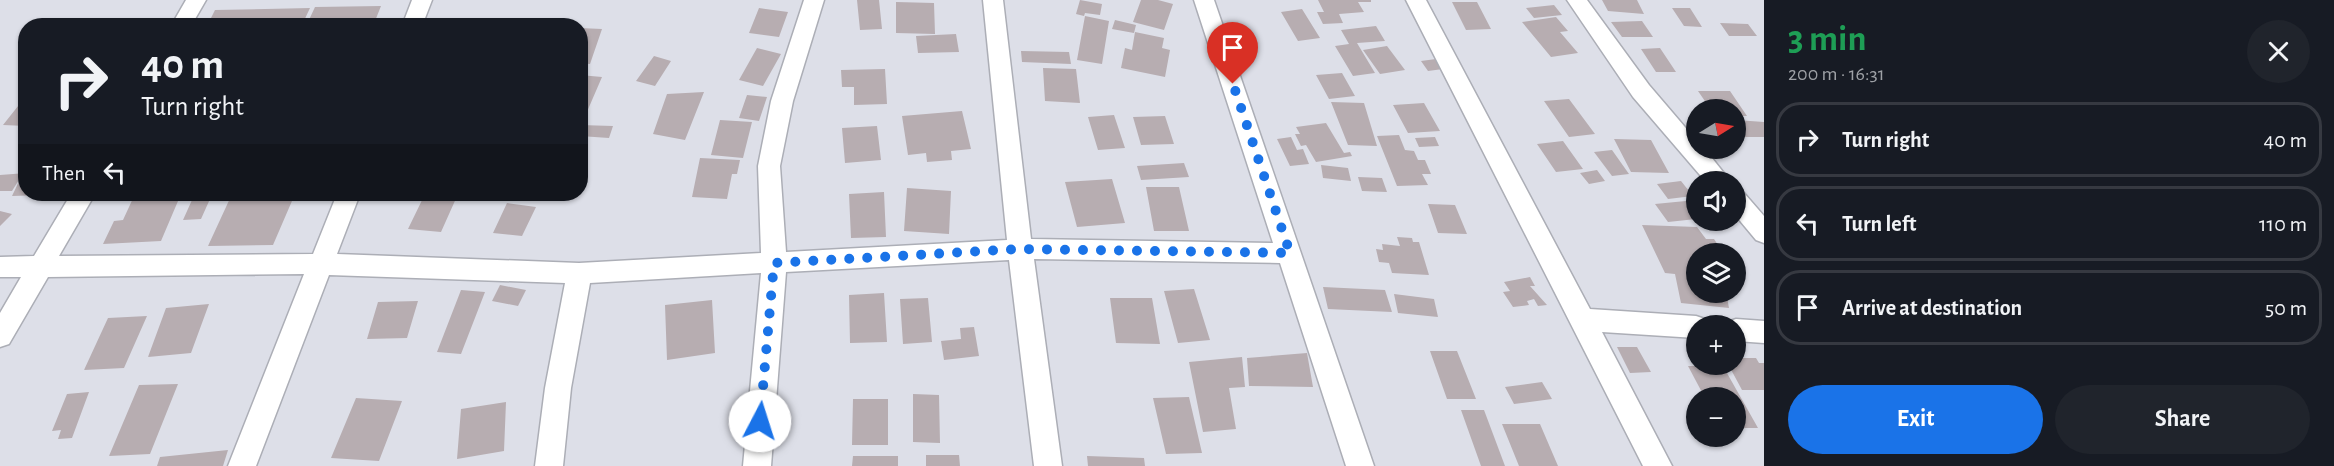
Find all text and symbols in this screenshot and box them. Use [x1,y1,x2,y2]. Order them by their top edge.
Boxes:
button: close [2247,20,2310,83]
text: 3 min [1788,21,1866,57]
pin [1207,22,1258,84]
icon: arrive [1216,31,1249,64]
icon: right [42,42,120,120]
text: 40 m [141,44,224,86]
text: 200 m · 16:31 [1788,64,1885,84]
text: Turn right [141,93,244,120]
north arrow [1686,99,1746,159]
map controls [1686,99,1746,447]
icon: right [1791,123,1824,156]
text: Turn right [1842,129,1929,151]
text: 40 m [2264,129,2307,151]
icon: left [98,156,131,189]
text: Then [42,162,86,184]
button: sound [1686,171,1746,231]
icon: left [1791,207,1824,240]
text: Turn left [1842,213,1916,235]
text: 110 m [2259,213,2307,235]
button: layers [1686,243,1746,303]
icon: arrive [1791,291,1824,324]
text: Arrive at destination [1842,297,2022,319]
text: 50 m [2265,297,2307,319]
button: + [1686,315,1746,375]
button: Exit [1788,385,2043,454]
button: Share [2055,385,2310,454]
button: − [1686,387,1746,447]
position arrow [728,389,792,453]

